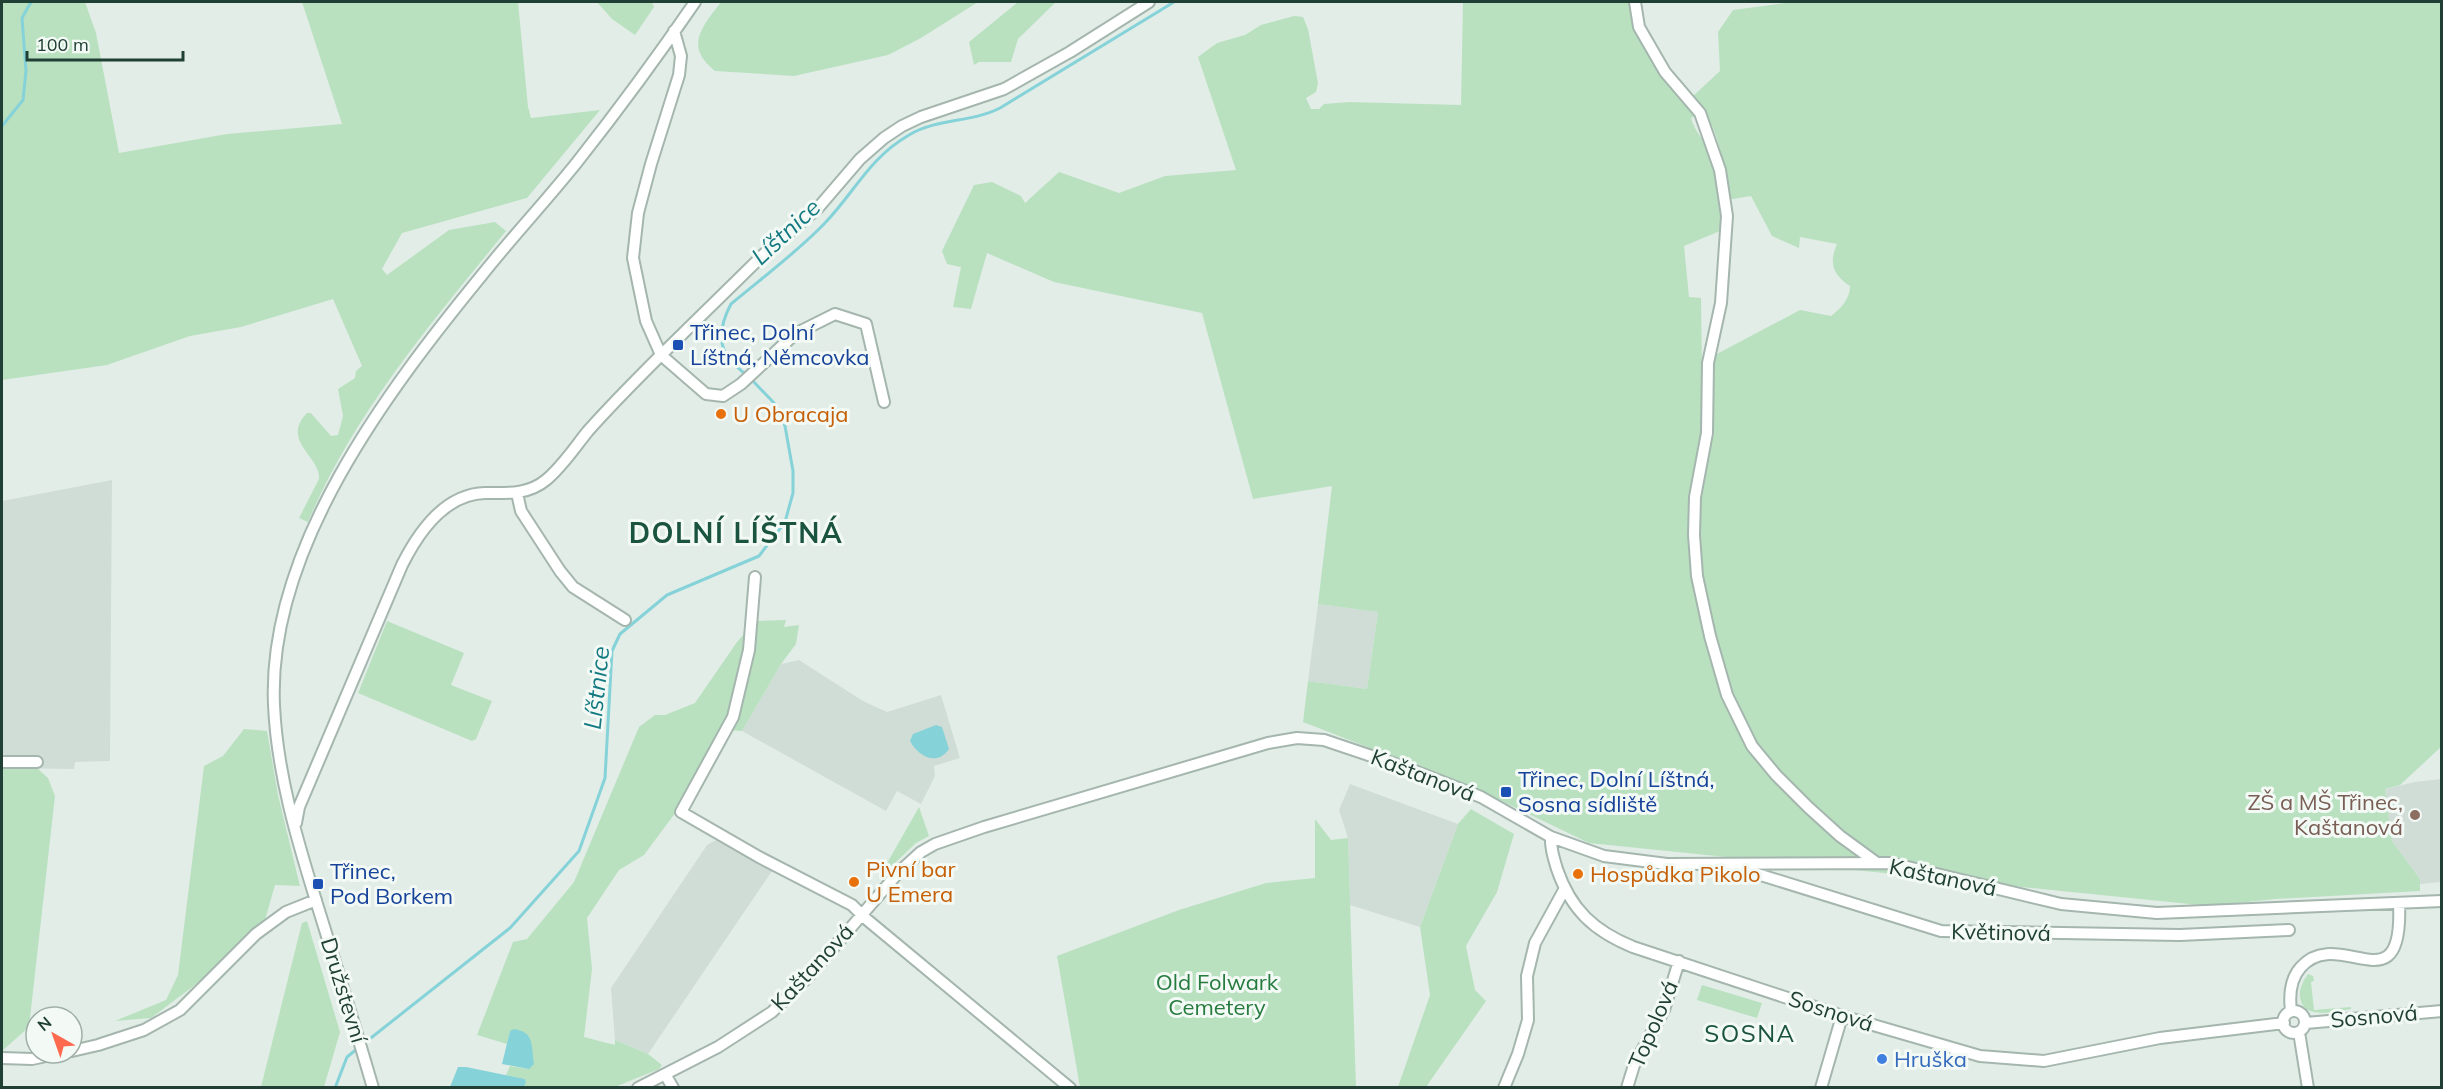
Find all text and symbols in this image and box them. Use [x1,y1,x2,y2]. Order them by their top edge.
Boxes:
scale bar [27,24,183,62]
text: 100 m [36,33,89,56]
water label: Líštnice [745,192,826,271]
place label: Třinec, Dolní Líštná, Němcovka [690,318,869,371]
marker: Třinec, Dolní Líštná, Němcovka [671,338,685,352]
place label: U Obracaja [733,400,849,428]
marker: U Obracaja [714,407,728,421]
district label: DOLNÍ LÍŠTNÁ [629,515,843,550]
water label: Líštnice [577,645,615,731]
street label: Kaštanová [1367,742,1479,808]
place label: Třinec, Dolní Líštná, Sosna sídliště [1518,765,1715,818]
marker: Třinec, Dolní Líštná, Sosna sídliště [1499,785,1513,799]
place label: ZŠ a MŠ Třinec, Kaštanová [2247,788,2403,841]
marker: ZŠ a MŠ Třinec, Kaštanová [2408,808,2422,822]
street label: Kaštanová [1887,852,1999,902]
place label: Pivní bar U Emera [866,855,956,908]
place label: Třinec, Pod Borkem [330,857,453,910]
place label: Hospůdka Pikolo [1590,860,1761,888]
marker: Hospůdka Pikolo [1571,867,1585,881]
marker: Pivní bar U Emera [847,875,861,889]
marker: Třinec, Pod Borkem [311,877,325,891]
street label: Květinová [1951,917,2051,947]
street label: Kaštanová [765,918,859,1016]
street label: Družstevní [315,934,374,1048]
park label: Old Folwark Cemetery [1156,968,1279,1021]
street label: Topolová [1622,976,1684,1072]
street label: Sosnová [1785,984,1877,1038]
street label: Sosnová [2329,998,2419,1034]
north arrow [24,1005,84,1065]
text: N [33,1012,55,1035]
district label: SOSNA [1704,1018,1796,1048]
place label: Hruška [1894,1045,1967,1073]
marker: Hruška [1875,1052,1889,1066]

